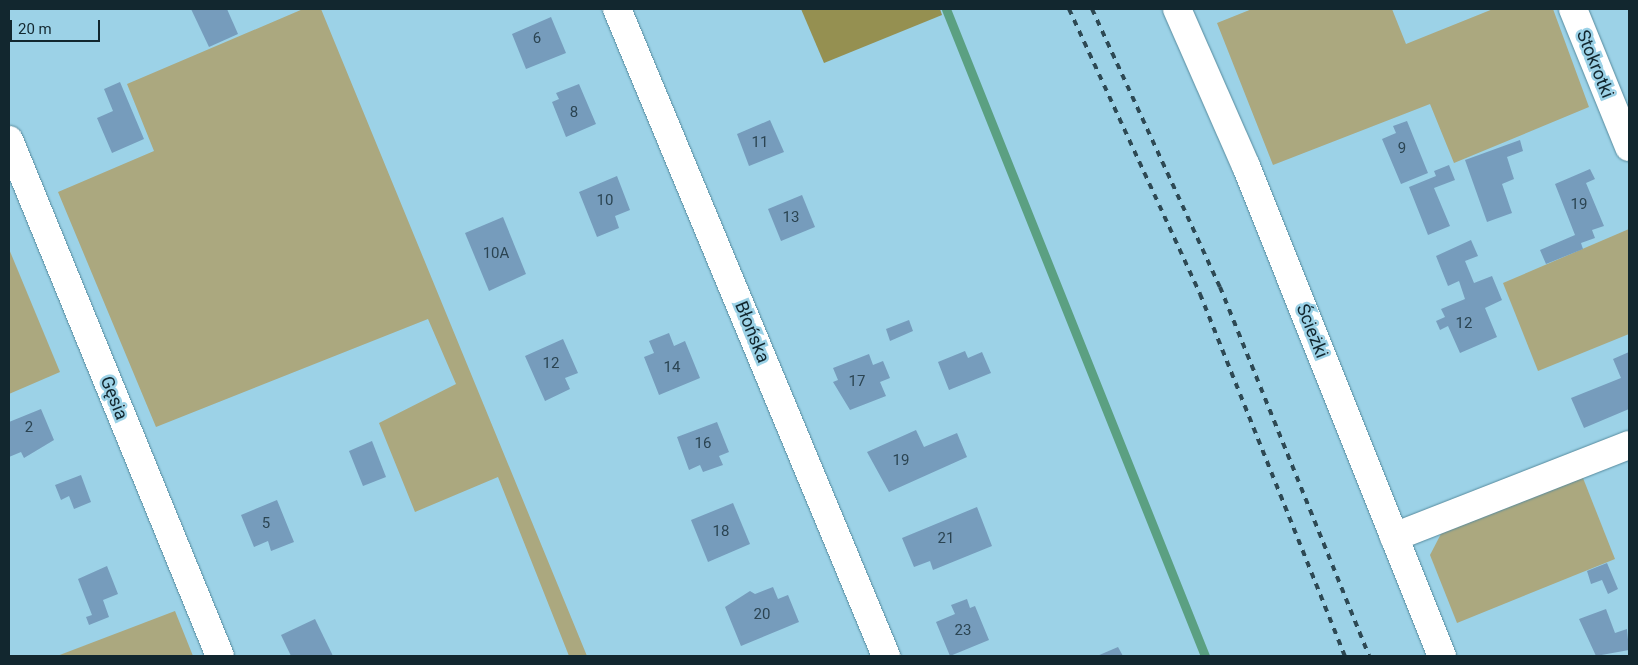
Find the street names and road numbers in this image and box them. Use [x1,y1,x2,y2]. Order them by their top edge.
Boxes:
street label: Stokrotki [1572,27,1618,101]
street label: Błońska [730,298,774,366]
street label: Ścieżki [1291,301,1333,361]
street label: Gęsia [96,373,132,423]

